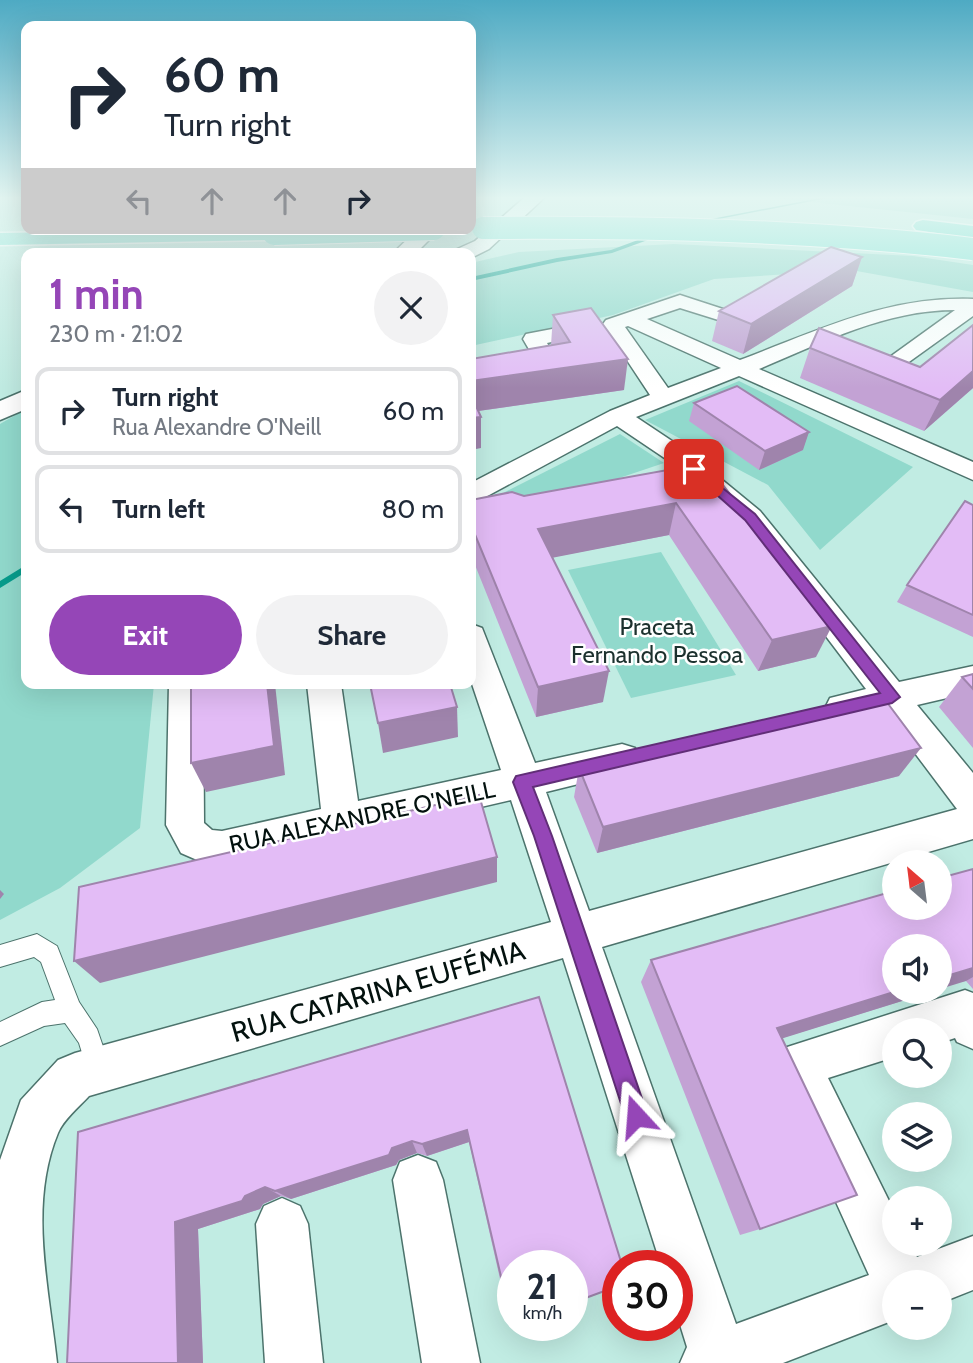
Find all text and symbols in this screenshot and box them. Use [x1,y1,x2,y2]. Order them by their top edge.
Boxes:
text: 60 m [164,45,280,104]
icon: right [49,49,140,140]
text: Turn right [164,105,291,144]
icon: left [120,182,158,220]
icon: ahead [193,182,231,220]
icon: ahead [266,182,304,220]
icon: right [339,182,377,220]
text: 1 min [49,268,144,320]
button: close [374,271,448,345]
text: 230 m · 21:02 [49,320,183,348]
text: Turn right [112,381,218,413]
icon: right [53,392,91,430]
text: 60 m [382,395,444,427]
text: Rua Alexandre O'Neill [112,413,321,441]
pin [664,439,724,499]
icon: arrive [675,450,713,488]
icon: left [53,490,91,528]
text: Turn left [112,493,205,525]
text: 80 m [381,493,444,525]
button: Exit [49,595,242,675]
button: Share [256,595,448,675]
park label: Praceta Fernando Pessoa [571,612,743,669]
street label: RUA ALEXANDRE O'NEILL [226,774,498,859]
north arrow [882,850,952,920]
map controls [882,850,952,1340]
street label: RUA CATARINA EUFÉMIA [227,933,530,1049]
button: sound [882,934,952,1004]
button: search [882,1018,952,1088]
position arrow [599,1079,673,1153]
button: layers [882,1102,952,1172]
button: + [882,1186,952,1256]
speed limit sign: 30 [602,1250,693,1341]
text: 21 [527,1265,558,1308]
button: − [882,1270,952,1340]
text: km/h [523,1302,562,1324]

